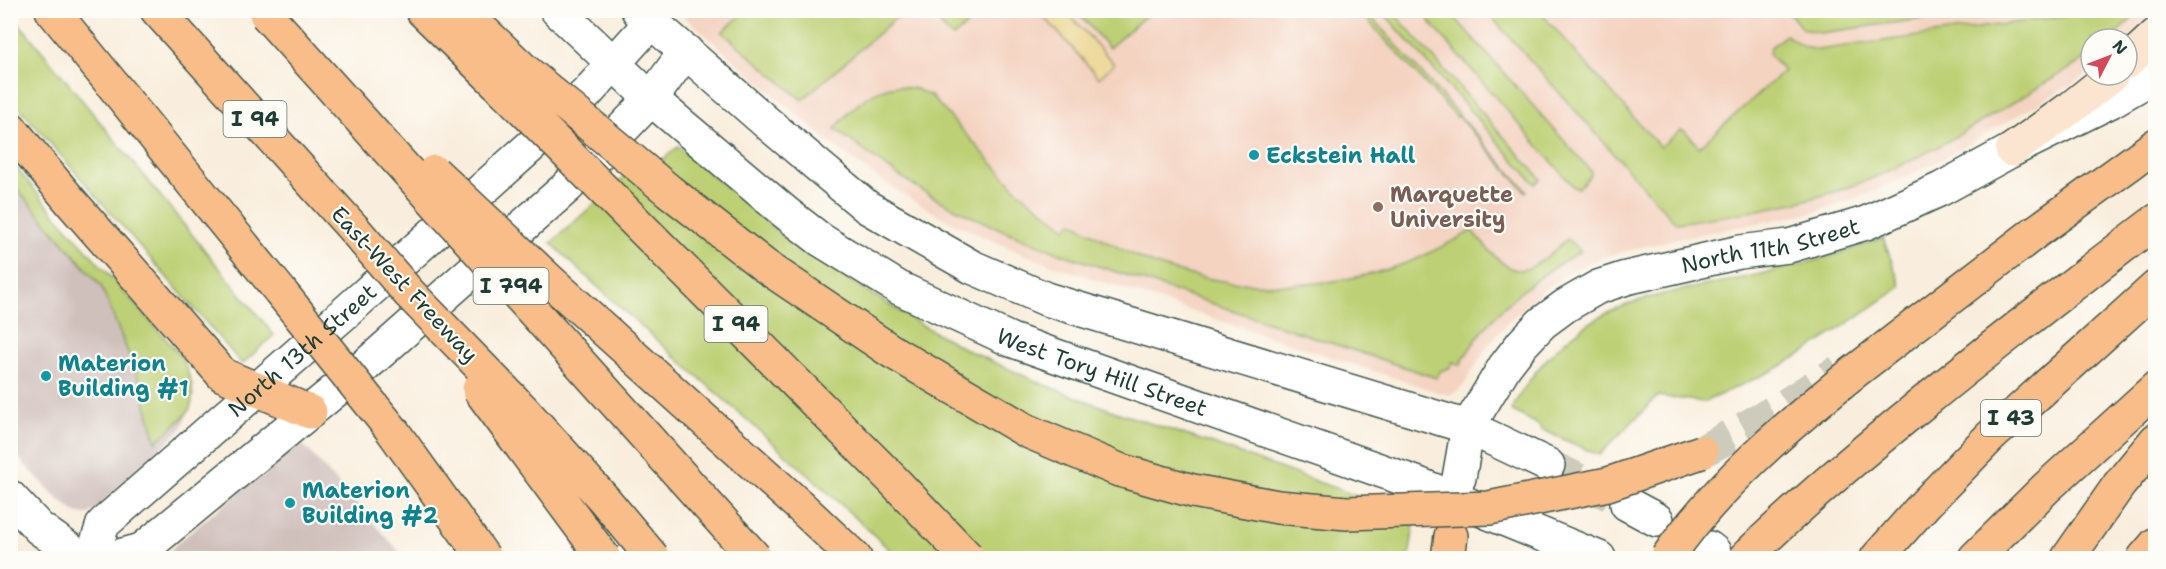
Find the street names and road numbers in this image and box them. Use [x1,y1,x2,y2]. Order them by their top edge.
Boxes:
road number: I 94 [224,101,286,137]
street label: East-West Freeway [325,200,485,369]
street label: North 11th Street [1678,212,1863,280]
road number: I 794 [474,268,548,304]
street label: North 13th Street [222,278,383,423]
road number: I 94 [704,306,768,342]
street label: West Tory Hill Street [992,321,1211,423]
road number: I 43 [1981,400,2041,436]

